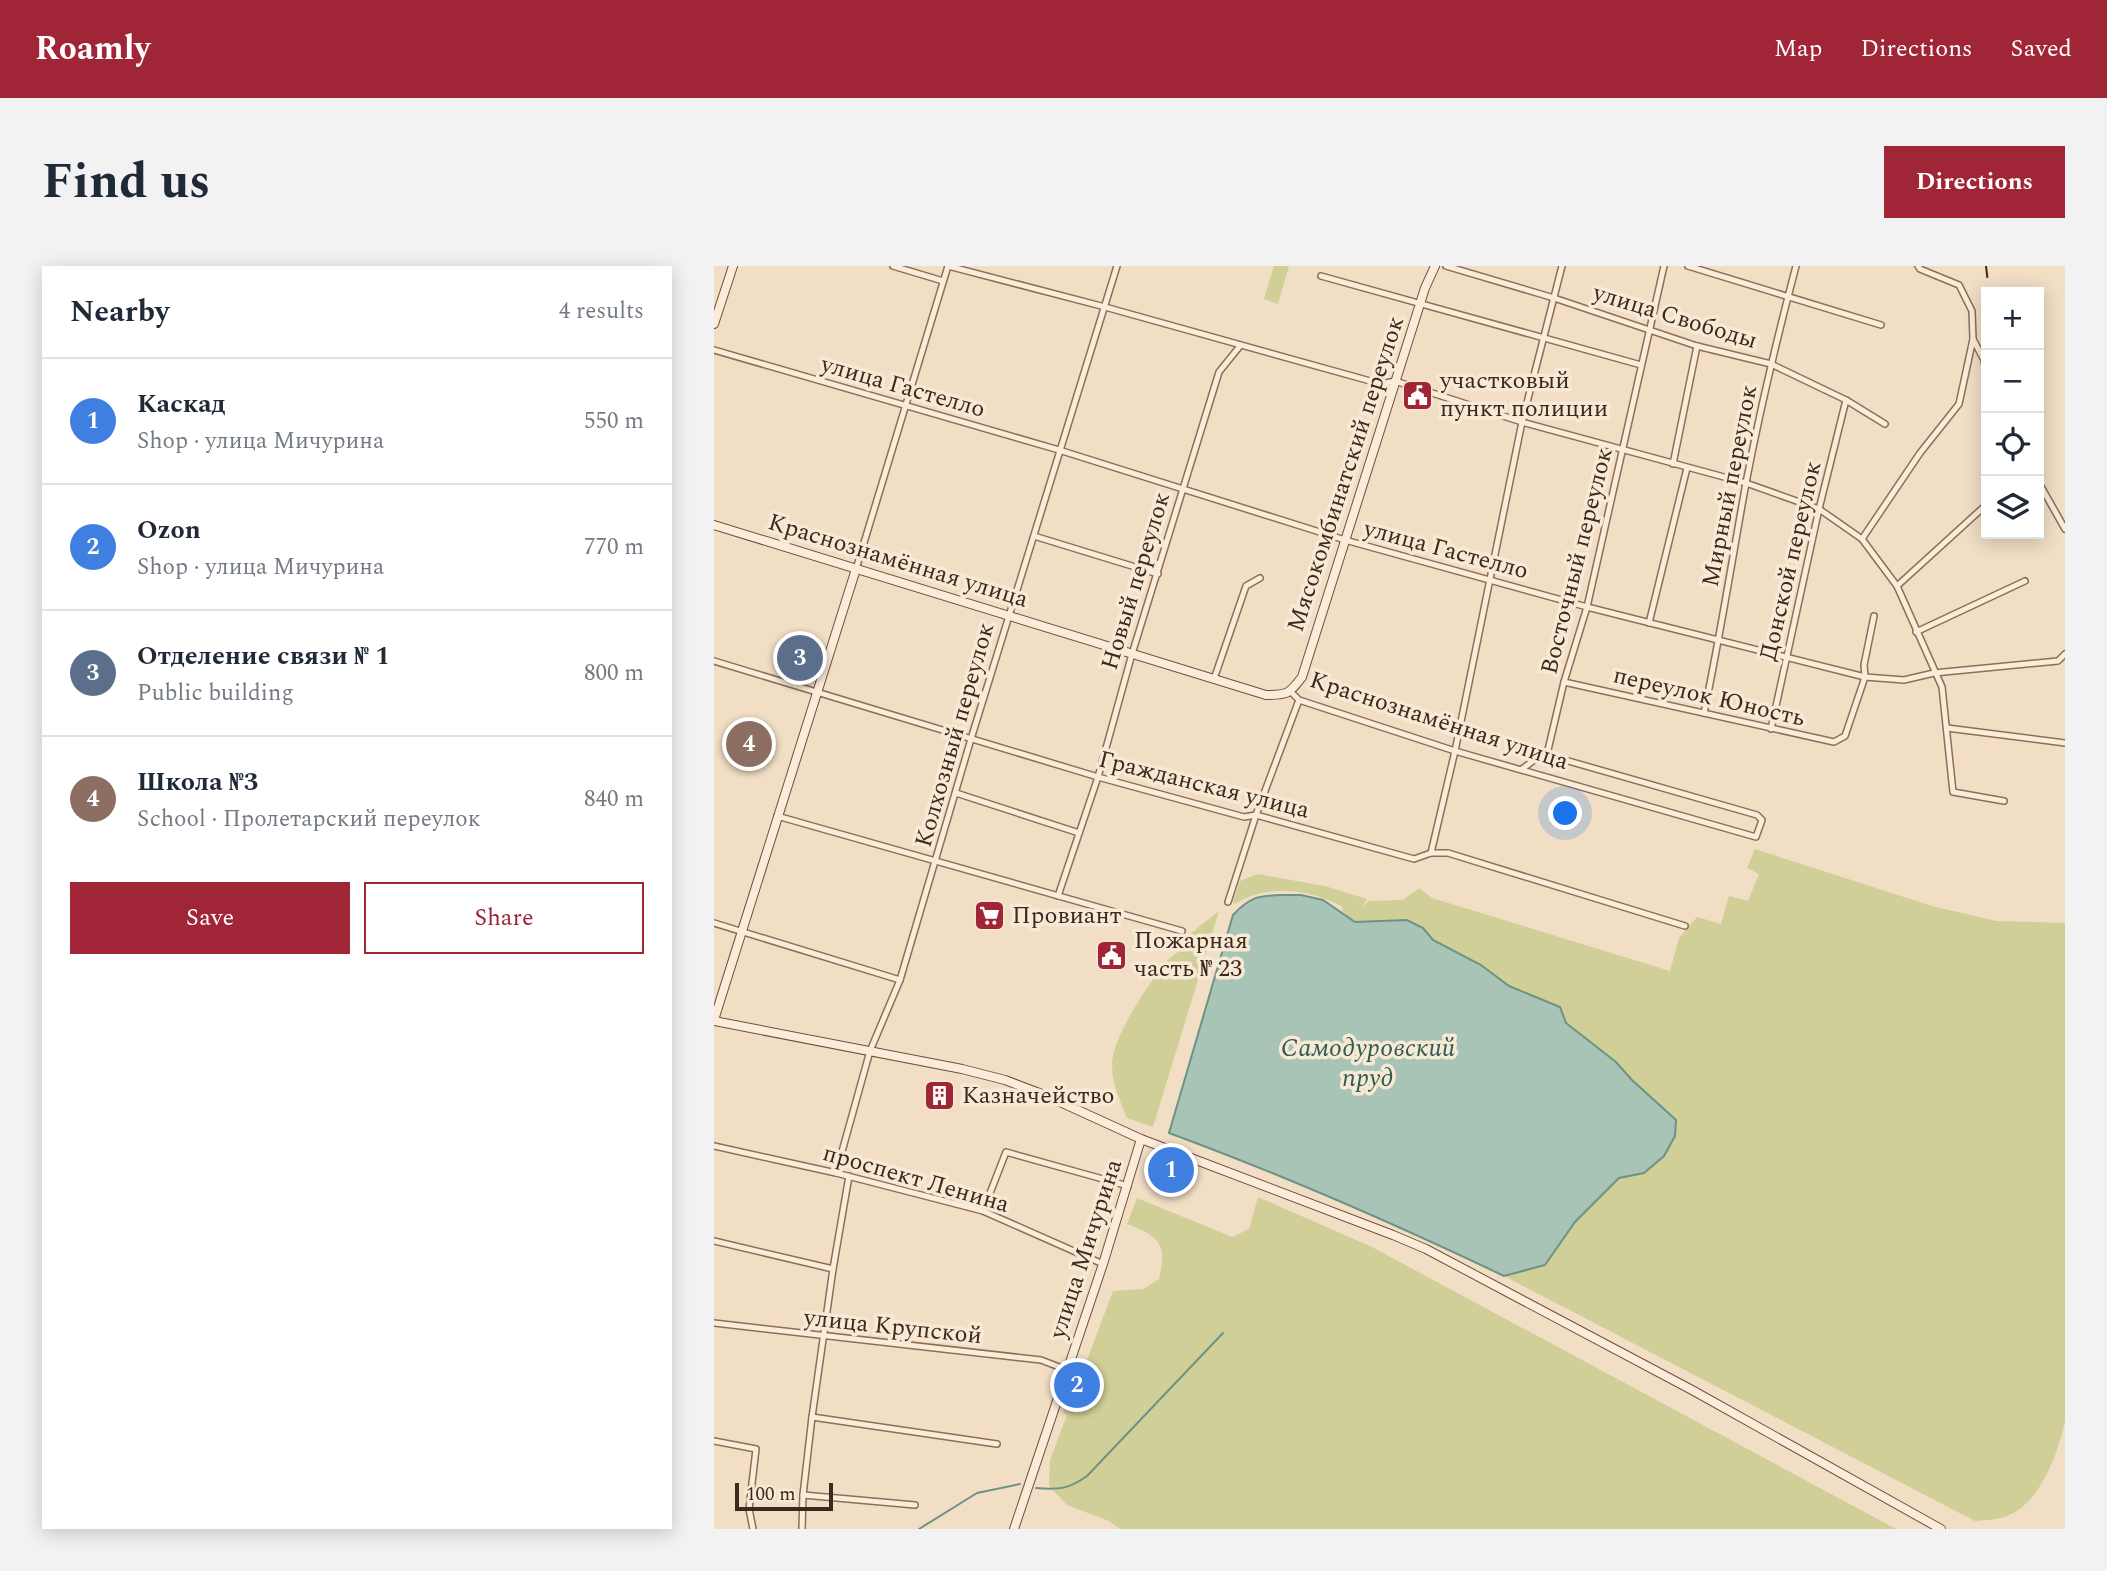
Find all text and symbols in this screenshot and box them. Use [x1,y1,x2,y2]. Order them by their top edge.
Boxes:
text: Roamly [35,24,150,74]
text: Map [1774,31,1822,67]
text: Directions [1860,31,1972,67]
text: Saved [2010,31,2072,67]
text: Find us [42,145,210,220]
button: Directions [1884,146,2065,218]
street label: улица Свободы [1588,275,1761,359]
map controls [1981,287,2044,539]
button: + [1981,287,2044,350]
text: Nearby [70,289,169,335]
text: 4 results [559,294,644,329]
street label: Мясокомбинатский переулок [1278,312,1414,636]
street label: улица Гастелло [816,346,989,428]
button: − [1981,350,2044,413]
place label: участковый пункт полиции [1439,363,1608,427]
public building icon: участковый пункт полиции [1400,378,1434,412]
street label: Мирный переулок [1693,382,1767,590]
text: Каскад [137,384,226,424]
text: 1 [87,404,99,439]
text: 550 m [584,404,644,439]
button: locate [1981,413,2044,476]
text: Shop · улица Мичурина [137,424,384,459]
street label: Восточный переулок [1531,444,1623,678]
street label: Донской переулок [1751,458,1831,664]
button: layers [1981,476,2044,539]
street label: Новый переулок [1092,488,1180,674]
street label: Краснознамённая улица [764,504,1033,618]
text: Ozon [137,510,201,550]
street label: улица Гастелло [1359,510,1532,589]
text: 2 [87,530,99,565]
text: 770 m [584,530,644,565]
text: Shop · улица Мичурина [137,550,384,585]
street label: Колхозный переулок [906,619,1004,851]
pin: 3 [777,632,823,684]
text: Отделение связи № 1 [137,636,390,676]
text: 3 [87,656,99,691]
text: 800 m [584,656,644,691]
street label: переулок Юность [1610,657,1808,737]
street label: Краснознамённая улица [1305,662,1573,780]
text: Public building [137,676,294,711]
pin: 4 [726,718,772,770]
street label: Гражданская улица [1095,741,1313,829]
text: Школа №3 [137,762,258,802]
text: 4 [87,782,99,817]
text: 840 m [584,782,644,817]
your location [1548,796,1582,830]
text: School · Пролетарский переулок [137,802,480,837]
button: Save [70,882,350,954]
button: Share [364,882,644,954]
place label: Провиант [1012,898,1122,934]
supermarket icon: Провиант [972,899,1006,933]
place label: Пожарная часть № 23 [1134,923,1248,987]
public building icon: Пожарная часть № 23 [1094,938,1128,972]
water label: Самодуровский пруд [1281,1028,1456,1098]
place label: Казначейство [962,1078,1114,1114]
building icon: Казначейство [922,1079,956,1113]
street label: проспект Ленина [819,1135,1014,1223]
pin: 1 [1148,1144,1194,1196]
street label: улица Мичурина [1040,1154,1132,1344]
street label: улица Крупской [801,1300,984,1354]
pin: 2 [1054,1359,1100,1411]
scale bar [735,1480,833,1512]
text: 100 m [746,1480,796,1509]

